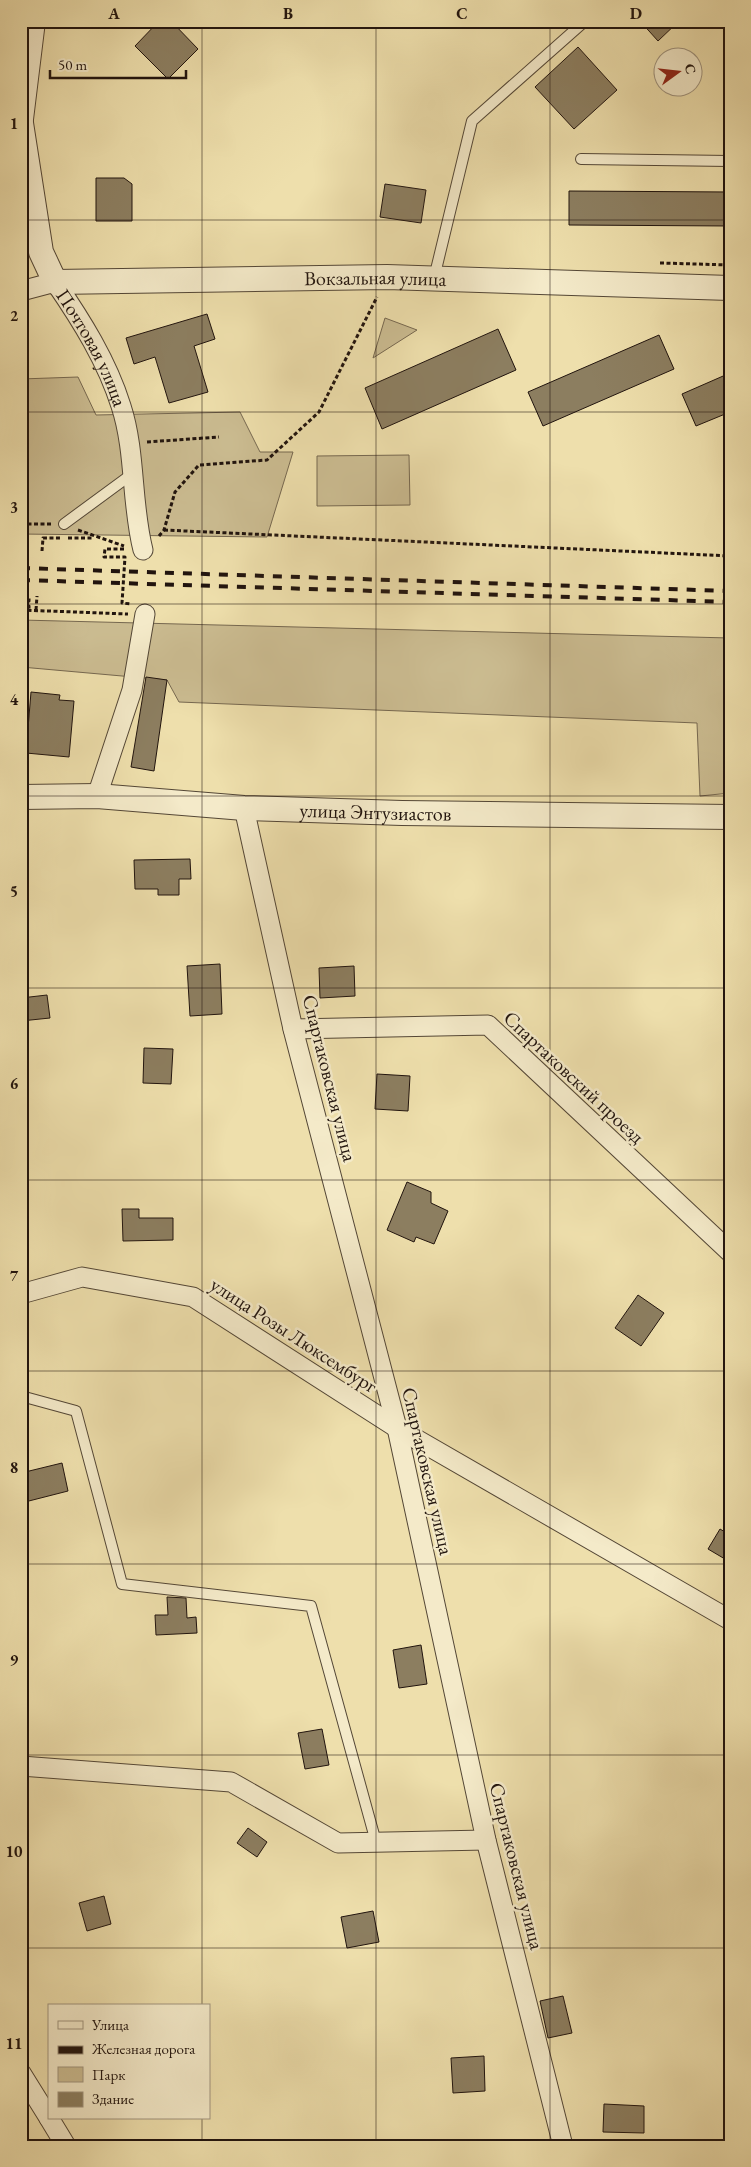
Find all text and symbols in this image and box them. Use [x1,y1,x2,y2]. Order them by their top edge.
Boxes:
text: A [107,3,120,24]
text: B [283,3,293,24]
text: C [456,3,468,24]
text: D [630,3,642,24]
scale bar [50,48,186,80]
north arrow [654,48,704,98]
text: 50 m [58,55,87,74]
text: С [681,62,701,76]
text: 1 [10,113,18,134]
street label: Вокзальная улица [304,264,447,292]
street label: Почтовая улица [50,284,133,410]
text: 2 [10,305,19,326]
text: 3 [10,497,18,518]
text: 4 [10,689,19,710]
street label: улица Энтузиастов [299,797,451,827]
text: 5 [10,881,18,902]
street label: Спартаковская улица [297,992,363,1164]
street label: Спартаковский проезд [498,1005,650,1149]
text: 6 [10,1073,19,1094]
text: 7 [10,1265,19,1286]
street label: улица Розы Люксембург [206,1271,382,1399]
street label: Спартаковская улица [396,1385,460,1557]
text: 8 [10,1457,18,1478]
text: 9 [10,1649,19,1670]
street label: Спартаковская улица [484,1780,550,1952]
text: 10 [6,1841,23,1862]
legend [48,2004,210,2120]
text: Улица [91,2015,129,2034]
text: 11 [6,2033,22,2054]
text: Железная дорога [91,2039,195,2058]
text: Парк [92,2065,125,2084]
text: Здание [92,2089,134,2108]

